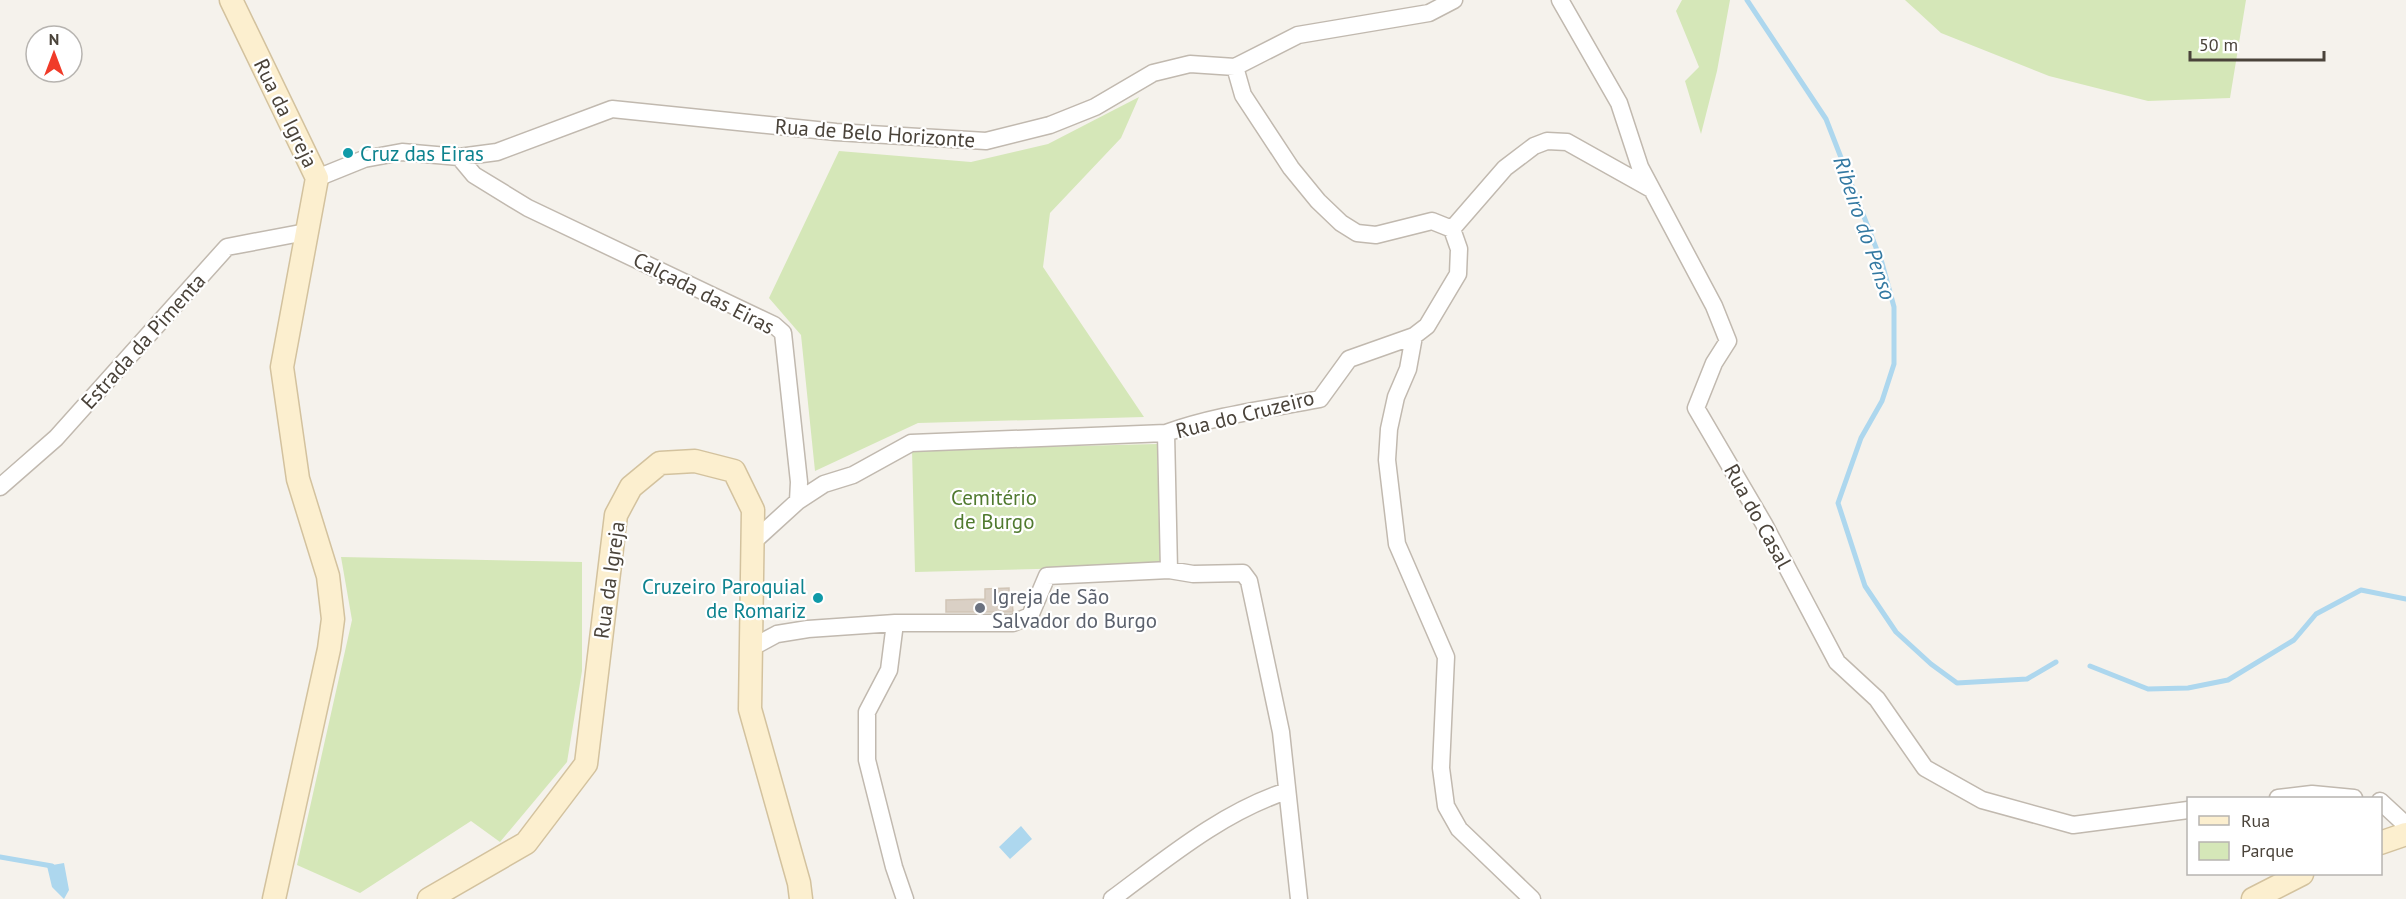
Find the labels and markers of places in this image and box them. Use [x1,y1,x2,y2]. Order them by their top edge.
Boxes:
place label: Cruz das Eiras [360,140,484,167]
marker: Cruz das Eiras [341,146,355,160]
place label: Cruzeiro Paroquial de Romariz [642,573,806,624]
place label: Igreja de São Salvador do Burgo [992,583,1157,634]
marker: Cruzeiro Paroquial de Romariz [811,591,825,605]
marker: Igreja de São Salvador do Burgo [973,601,987,615]

